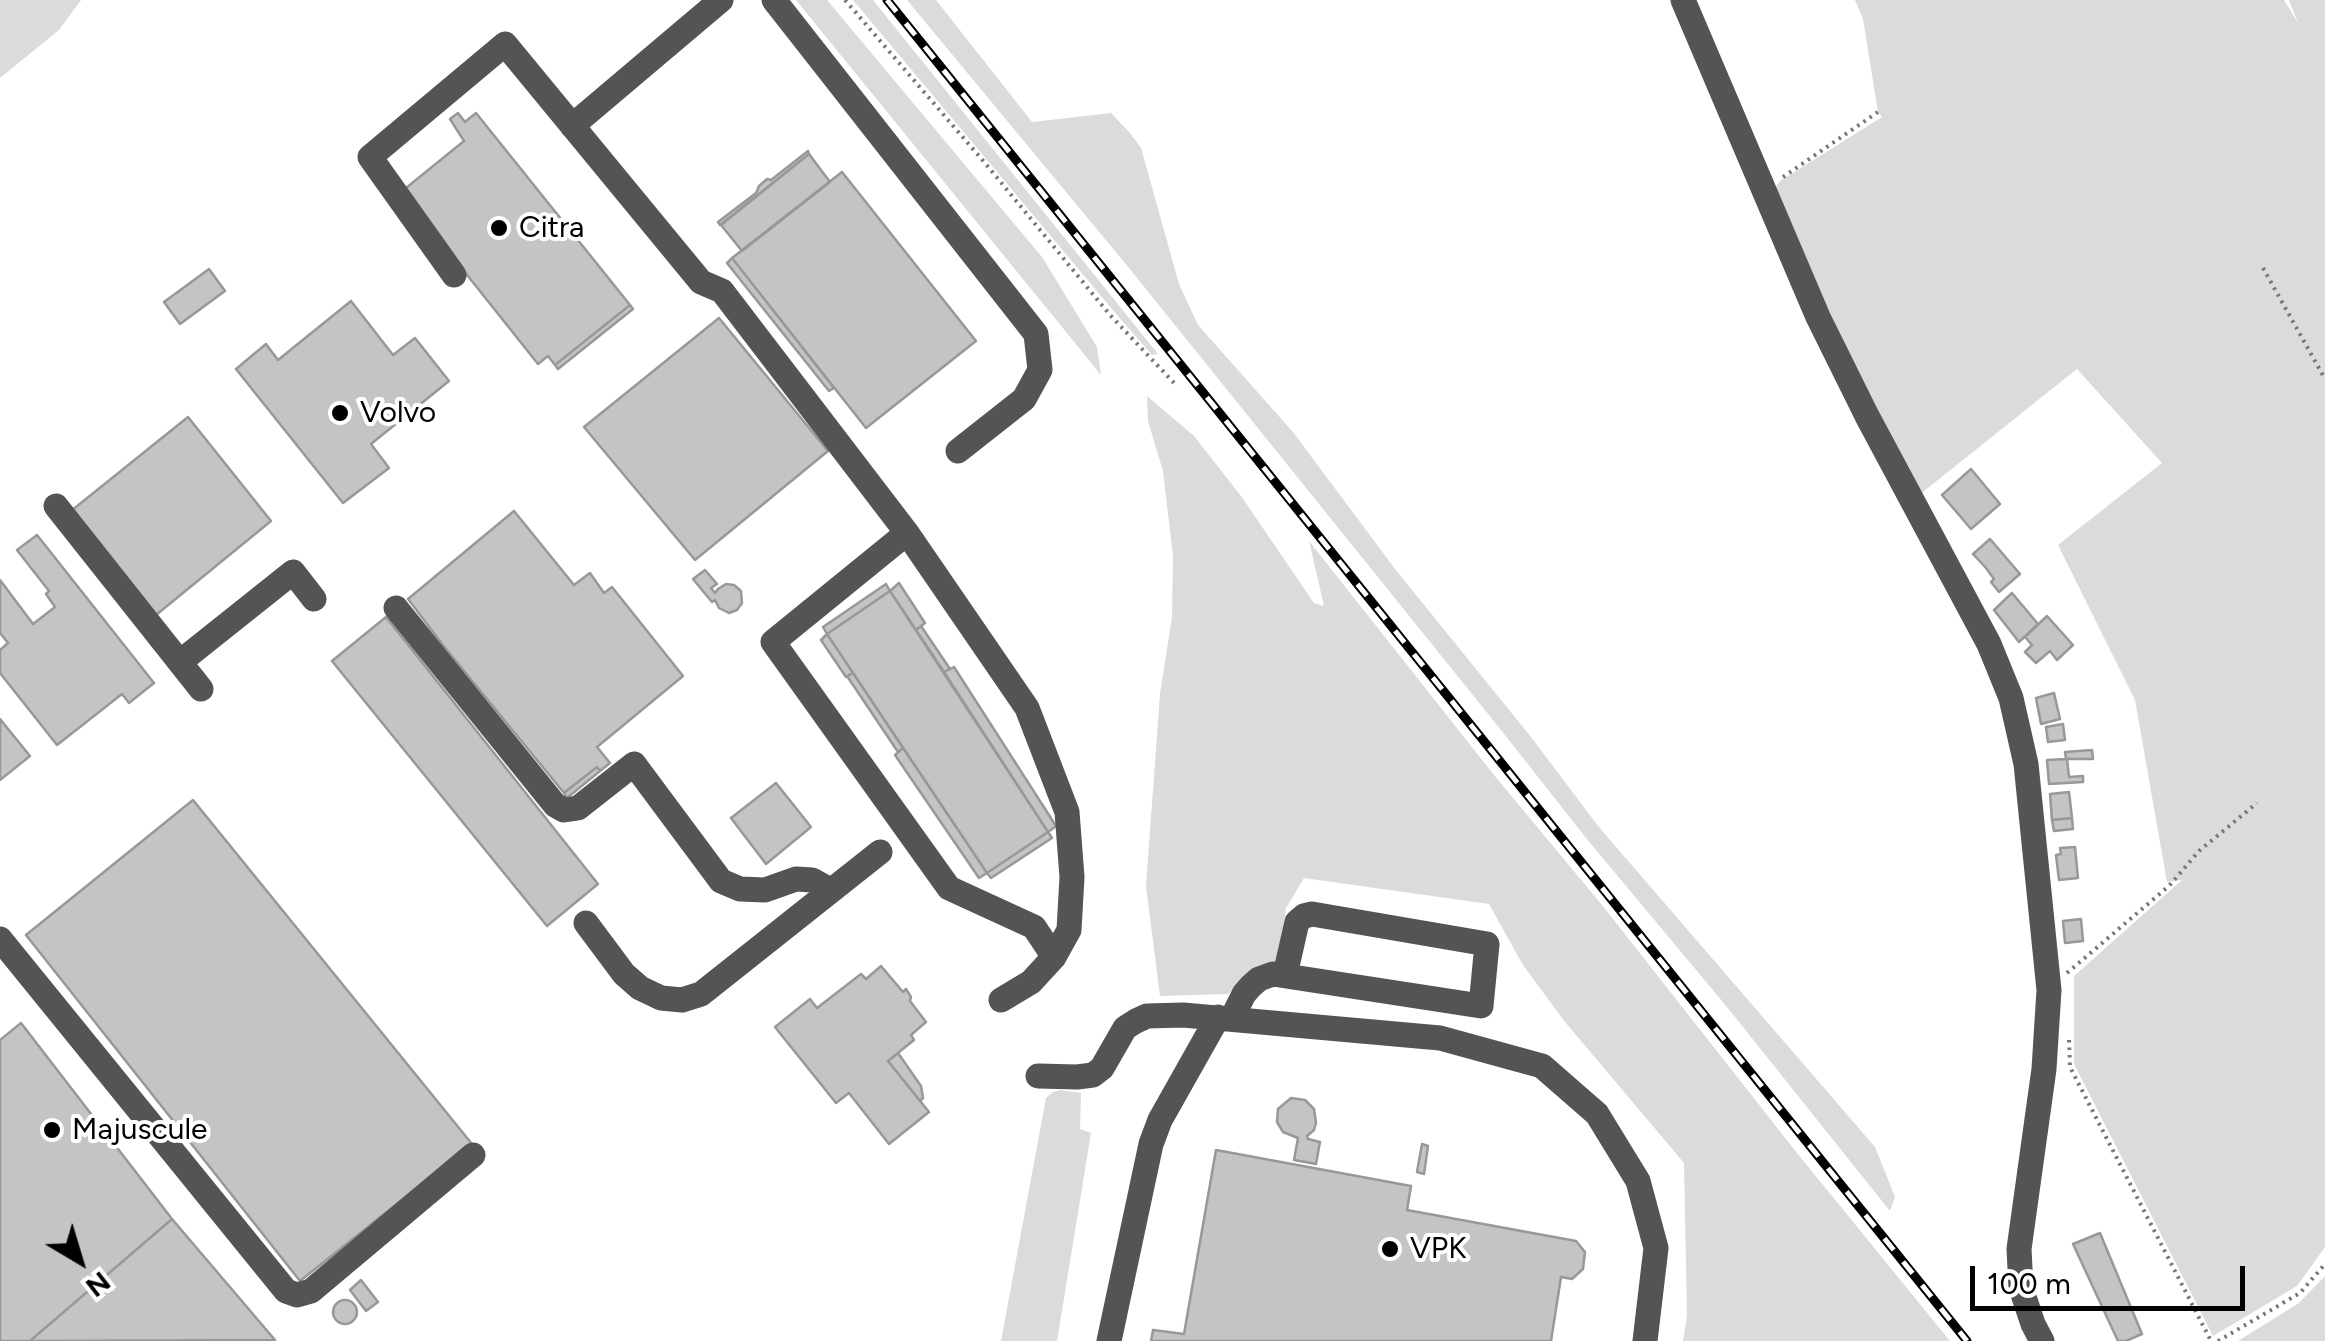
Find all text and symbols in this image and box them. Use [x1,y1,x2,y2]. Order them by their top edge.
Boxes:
place label: Citra [519,210,584,246]
marker: Citra [488,217,510,239]
place label: Volvo [360,395,436,431]
marker: Volvo [329,402,351,424]
place label: Majuscule [72,1112,207,1148]
marker: Majuscule [41,1119,63,1141]
north arrow [30,1211,130,1311]
place label: VPK [1410,1231,1466,1267]
marker: VPK [1379,1238,1401,1260]
scale bar [1975,1246,2250,1308]
text: N [79,1265,117,1305]
text: 100 m [1987,1265,2071,1302]

